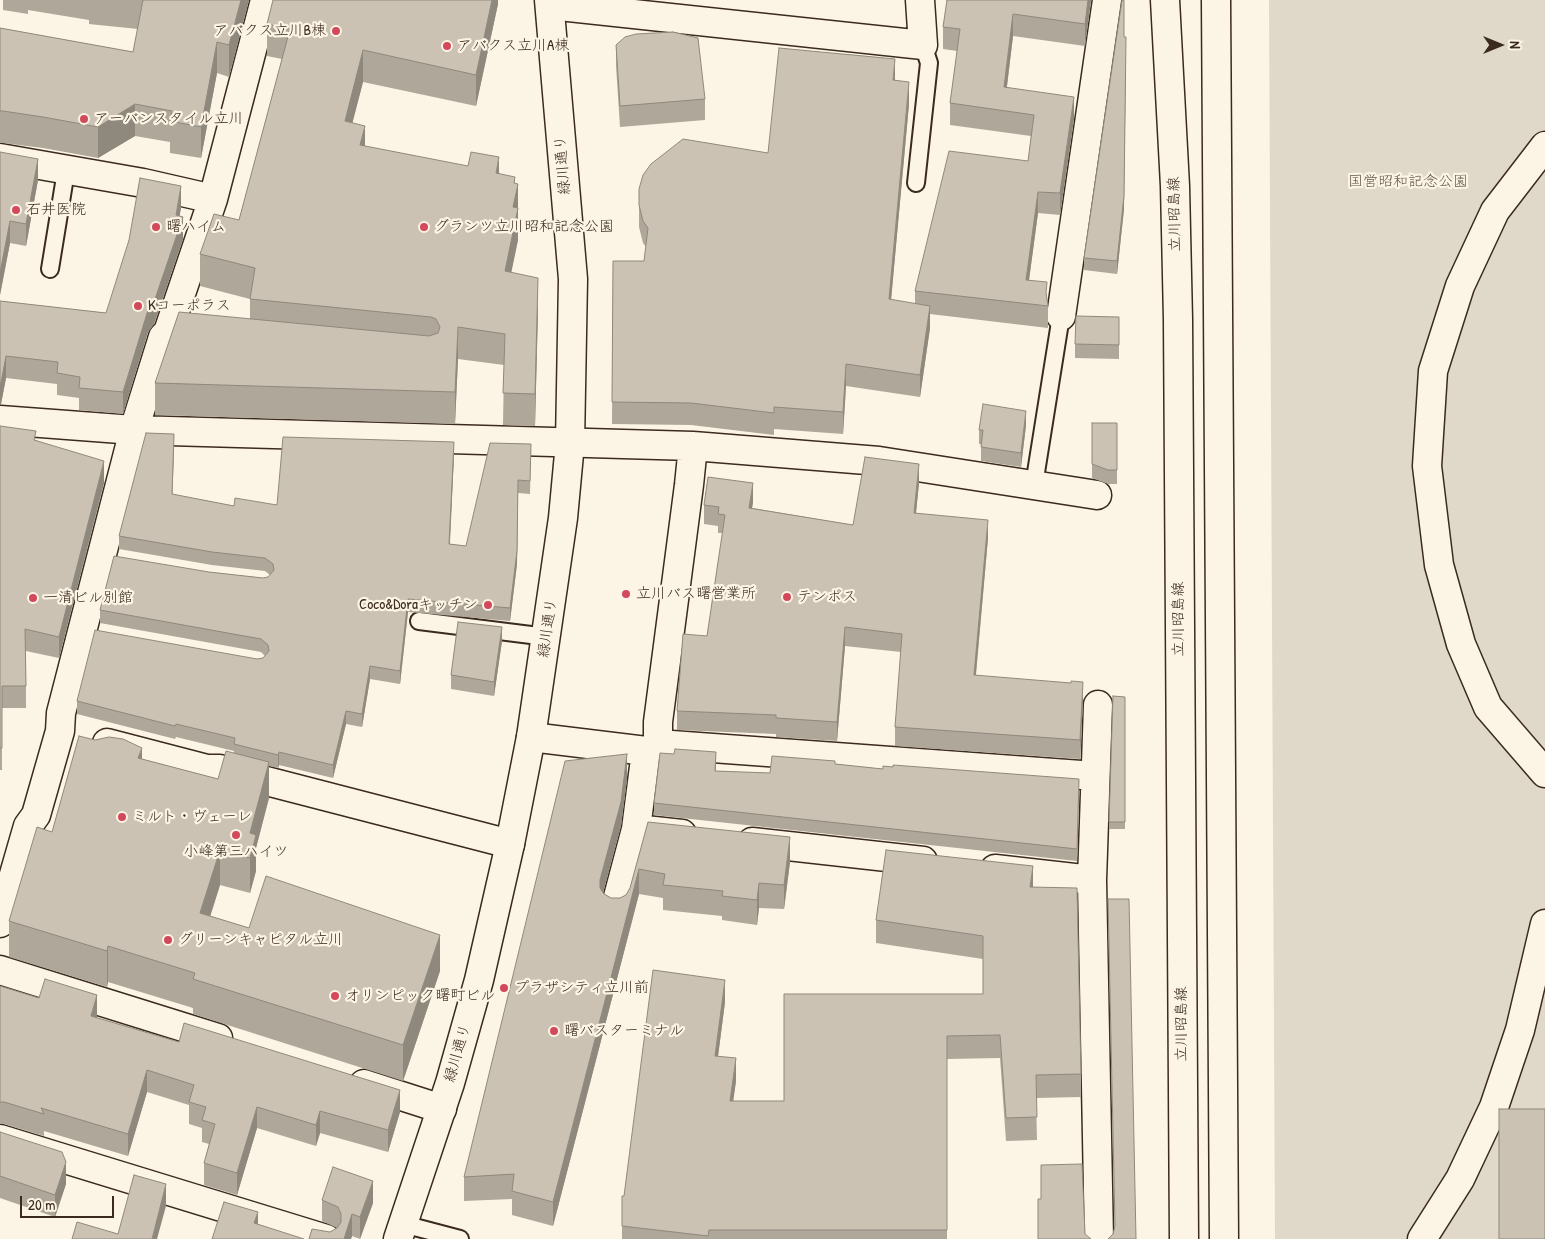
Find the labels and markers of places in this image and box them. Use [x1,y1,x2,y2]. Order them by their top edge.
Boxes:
place label: アバクス立川B棟 [213,22,326,40]
marker: アバクス立川B棟 [330,25,342,37]
place label: アバクス立川A棟 [457,37,569,55]
marker: アバクス立川A棟 [441,40,453,52]
place label: アーバンスタイル立川 [94,110,243,128]
marker: アーバンスタイル立川 [78,113,90,125]
place label: 石井医院 [26,201,86,219]
marker: 石井医院 [10,204,22,216]
place label: 曙ハイム [166,218,226,236]
place label: グランツ立川昭和記念公園 [434,218,614,236]
marker: 曙ハイム [150,221,162,233]
marker: グランツ立川昭和記念公園 [418,221,430,233]
place label: Kコーポラス [148,297,231,315]
marker: Kコーポラス [132,300,144,312]
place label: 立川バス曙営業所 [636,585,756,603]
marker: 立川バス曙営業所 [620,588,632,600]
place label: テンポス [797,588,857,606]
place label: 一清ビル別館 [43,589,133,607]
marker: テンポス [781,591,793,603]
marker: 一清ビル別館 [27,592,39,604]
place label: Coco&Doraキッチン [359,596,478,614]
marker: Coco&Doraキッチン [482,599,494,611]
place label: ミルト・ヴェーレ [132,808,252,826]
marker: ミルト・ヴェーレ [116,811,128,823]
marker: 小峰第三ハイツ [230,829,242,841]
place label: 小峰第三ハイツ [184,843,288,861]
place label: グリーンキャピタル立川 [178,931,343,949]
marker: グリーンキャピタル立川 [162,934,174,946]
place label: プラザシティ立川前 [514,979,649,997]
marker: プラザシティ立川前 [498,982,510,994]
place label: オリンピック曙町ビル [345,987,495,1005]
marker: オリンピック曙町ビル [329,990,341,1002]
place label: 曙バスターミナル [564,1022,684,1040]
marker: 曙バスターミナル [548,1025,560,1037]

